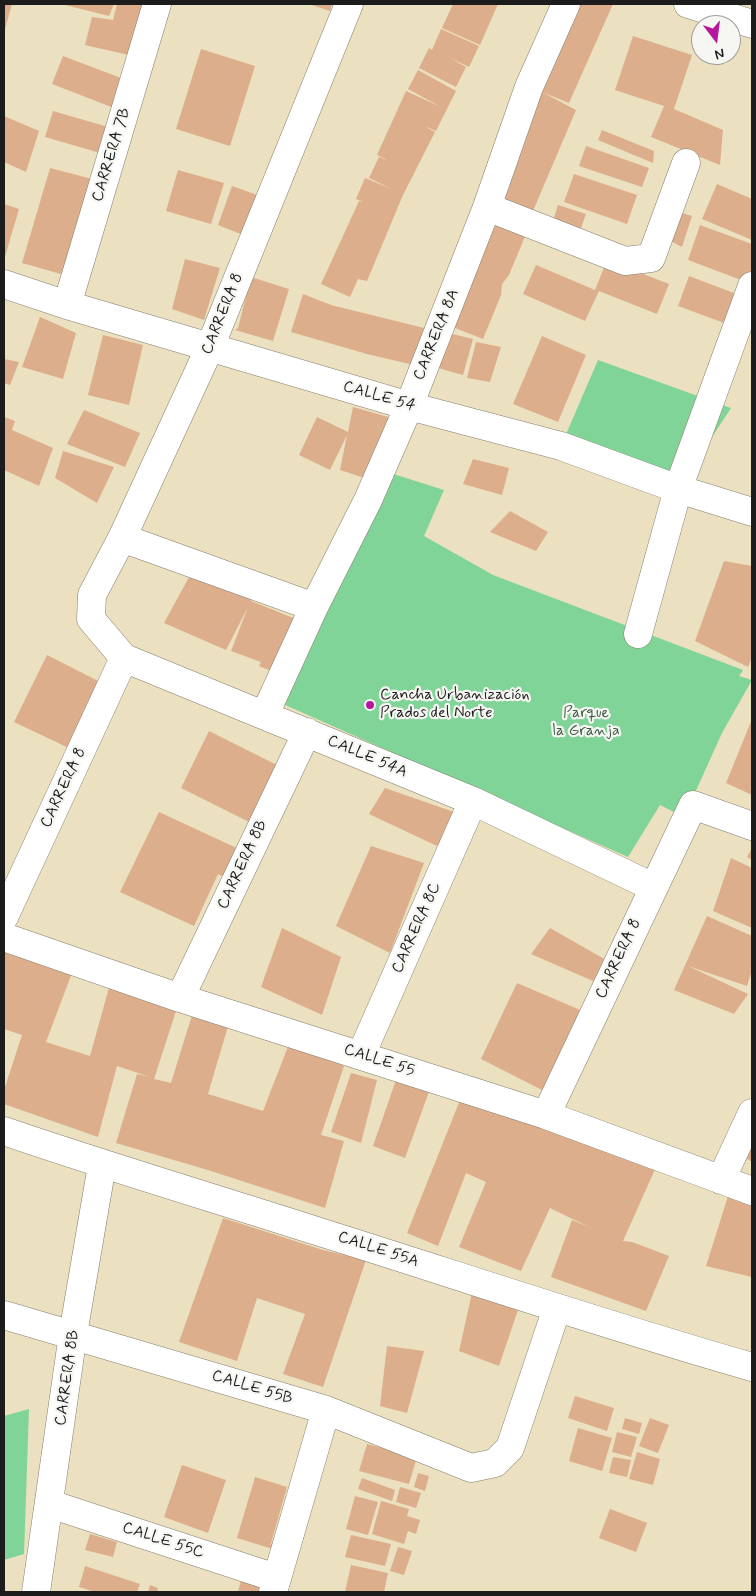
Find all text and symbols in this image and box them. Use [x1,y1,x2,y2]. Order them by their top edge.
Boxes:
north arrow [691,15,741,65]
text: N [713,44,726,63]
street label: CARRERA 7B [89,106,135,204]
street label: CARRERA 8 [198,270,248,358]
street label: CARRERA 8A [410,287,464,383]
street label: CALLE 54 [340,377,418,417]
place label: Cancha Urbanización Prados del Norte [380,686,530,724]
marker: Cancha Urbanización Prados del Norte [364,699,376,711]
park label: Parque la Granja [552,704,620,742]
street label: CALLE 54A [324,732,410,782]
street label: CARRERA 8 [37,745,91,831]
street label: CARRERA 8B [214,817,272,913]
street label: CARRERA 8C [388,879,446,977]
street label: CARRERA 8 [592,916,646,1002]
street label: CALLE 55 [341,1041,417,1081]
street label: CALLE 55A [335,1228,421,1272]
street label: CARRERA 8B [52,1329,84,1427]
street label: CALLE 55B [209,1367,295,1409]
street label: CALLE 55C [120,1519,206,1563]

